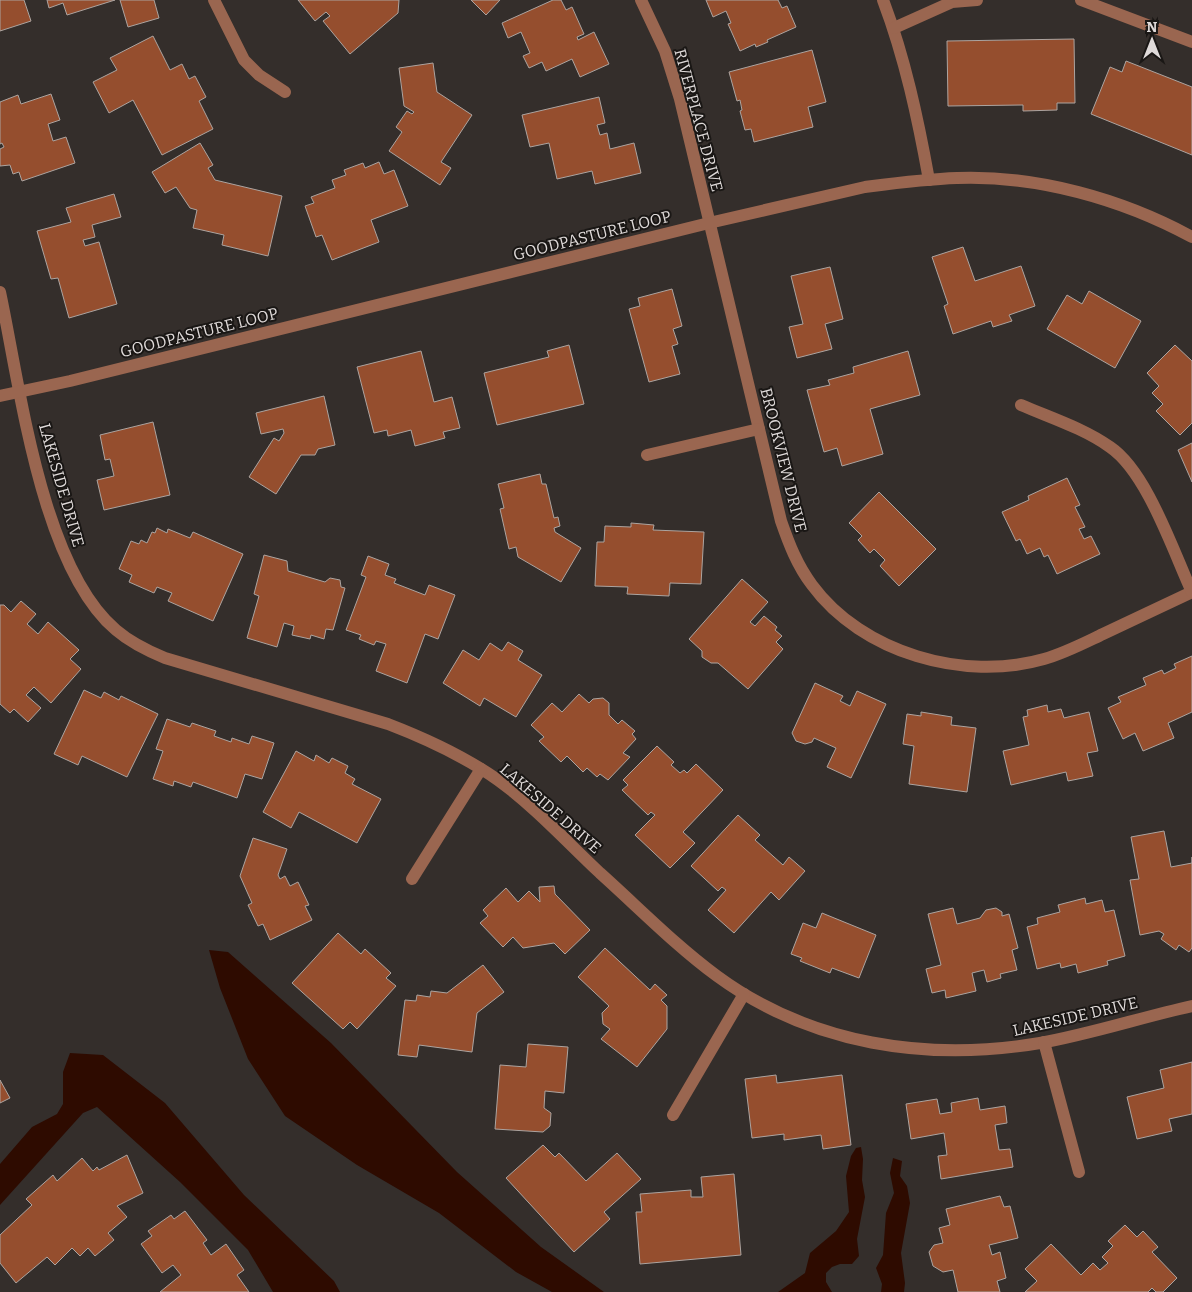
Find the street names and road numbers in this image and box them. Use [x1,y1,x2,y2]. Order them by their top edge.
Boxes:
street label: RIVERPLACE DRIVE [670,47,727,194]
street label: GOODPASTURE LOOP [511,207,673,264]
street label: GOODPASTURE LOOP [118,304,280,361]
street label: BROOKVIEW DRIVE [756,386,811,534]
street label: LAKESIDE DRIVE [35,421,88,549]
street label: LAKESIDE DRIVE [496,759,605,857]
street label: LAKESIDE DRIVE [1011,993,1139,1040]

